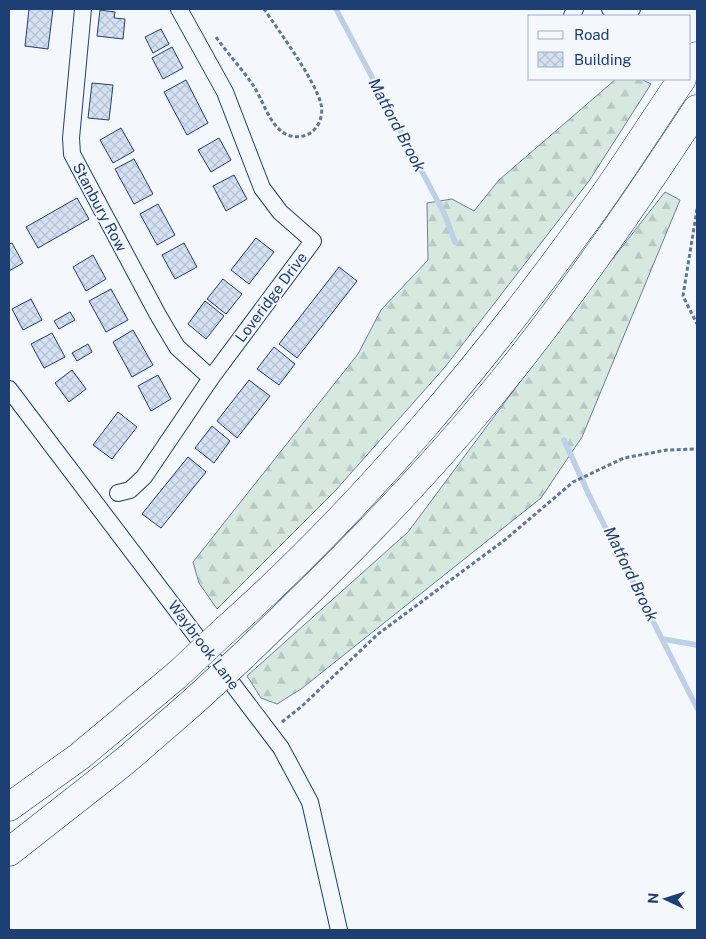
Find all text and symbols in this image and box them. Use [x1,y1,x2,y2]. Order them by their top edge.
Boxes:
legend [528,15,691,80]
text: Road [574,26,610,43]
text: Building [574,51,632,68]
water label: Matford Brook [364,75,430,175]
street label: Stanbury Row [70,160,131,254]
street label: Loveridge Drive [232,249,310,345]
water label: Matford Brook [600,523,662,625]
street label: Waybrook Lane [165,597,243,693]
north arrow [641,874,691,924]
text: N [645,892,661,904]

